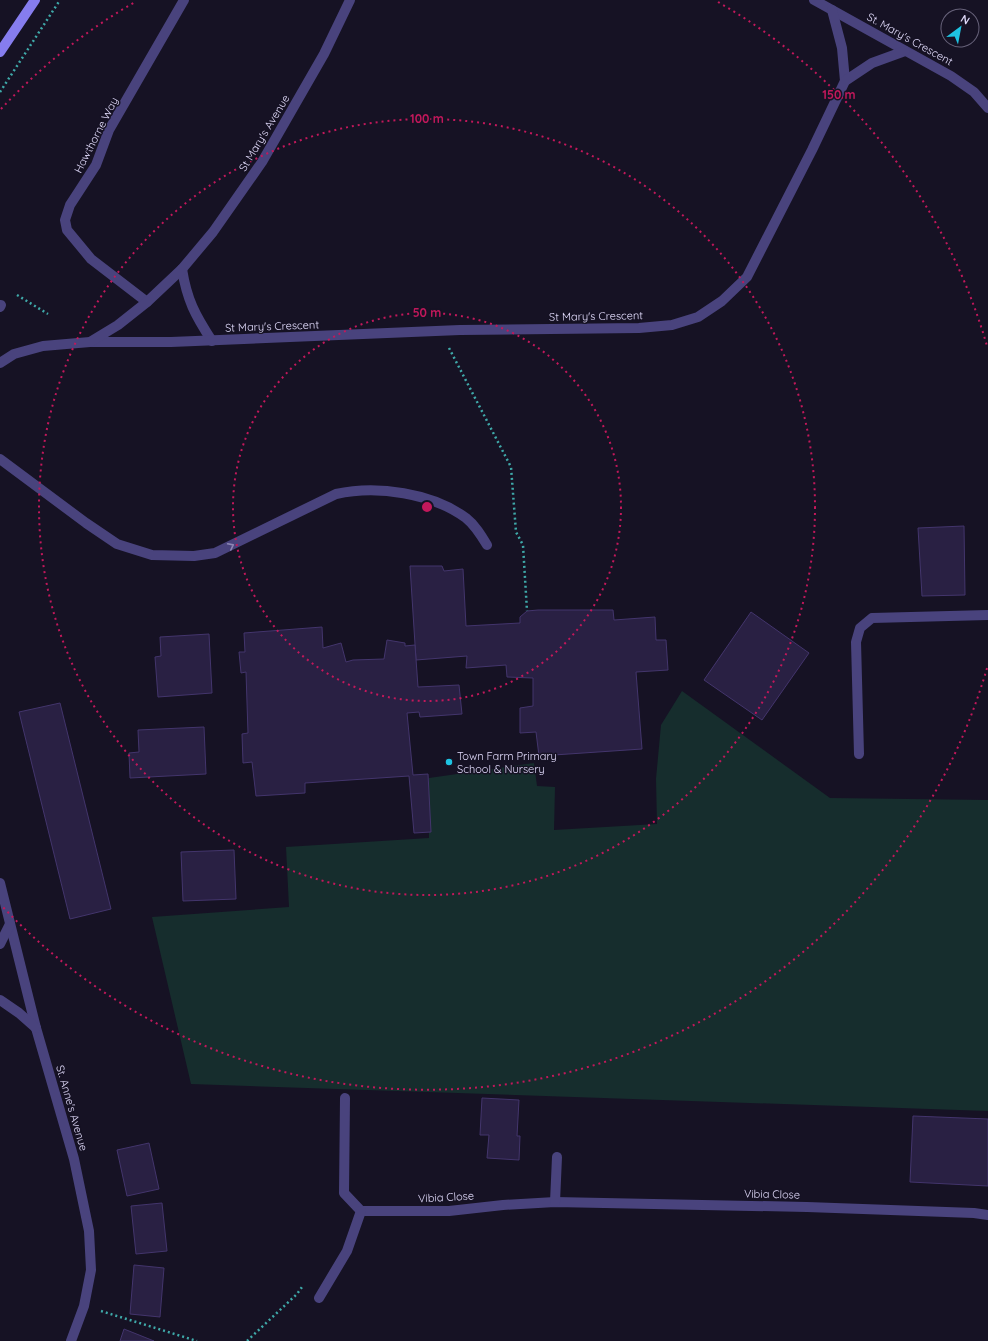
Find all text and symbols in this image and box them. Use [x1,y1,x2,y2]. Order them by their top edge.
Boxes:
north arrow [940,8,980,48]
street label: St. Mary's Crescent [865,10,956,69]
text: N [958,11,972,28]
text: 150 m [822,87,856,102]
street label: St Mary's Avenue [236,92,292,174]
street label: Hawthorne Way [71,95,121,175]
text: 100 m [410,111,444,126]
text: 50 m [413,305,441,320]
street label: St Mary's Crescent [549,308,643,324]
street label: St Mary's Crescent [225,317,319,335]
centre of rings [420,500,434,514]
one-way arrow [226,543,234,551]
place label: Town Farm Primary School & Nursery [457,749,557,776]
marker: Town Farm Primary School & Nursery [444,757,454,767]
street label: St. Anne's Avenue [53,1063,91,1153]
street label: Vibia Close [744,1187,800,1201]
street label: Vibia Close [418,1189,474,1205]

